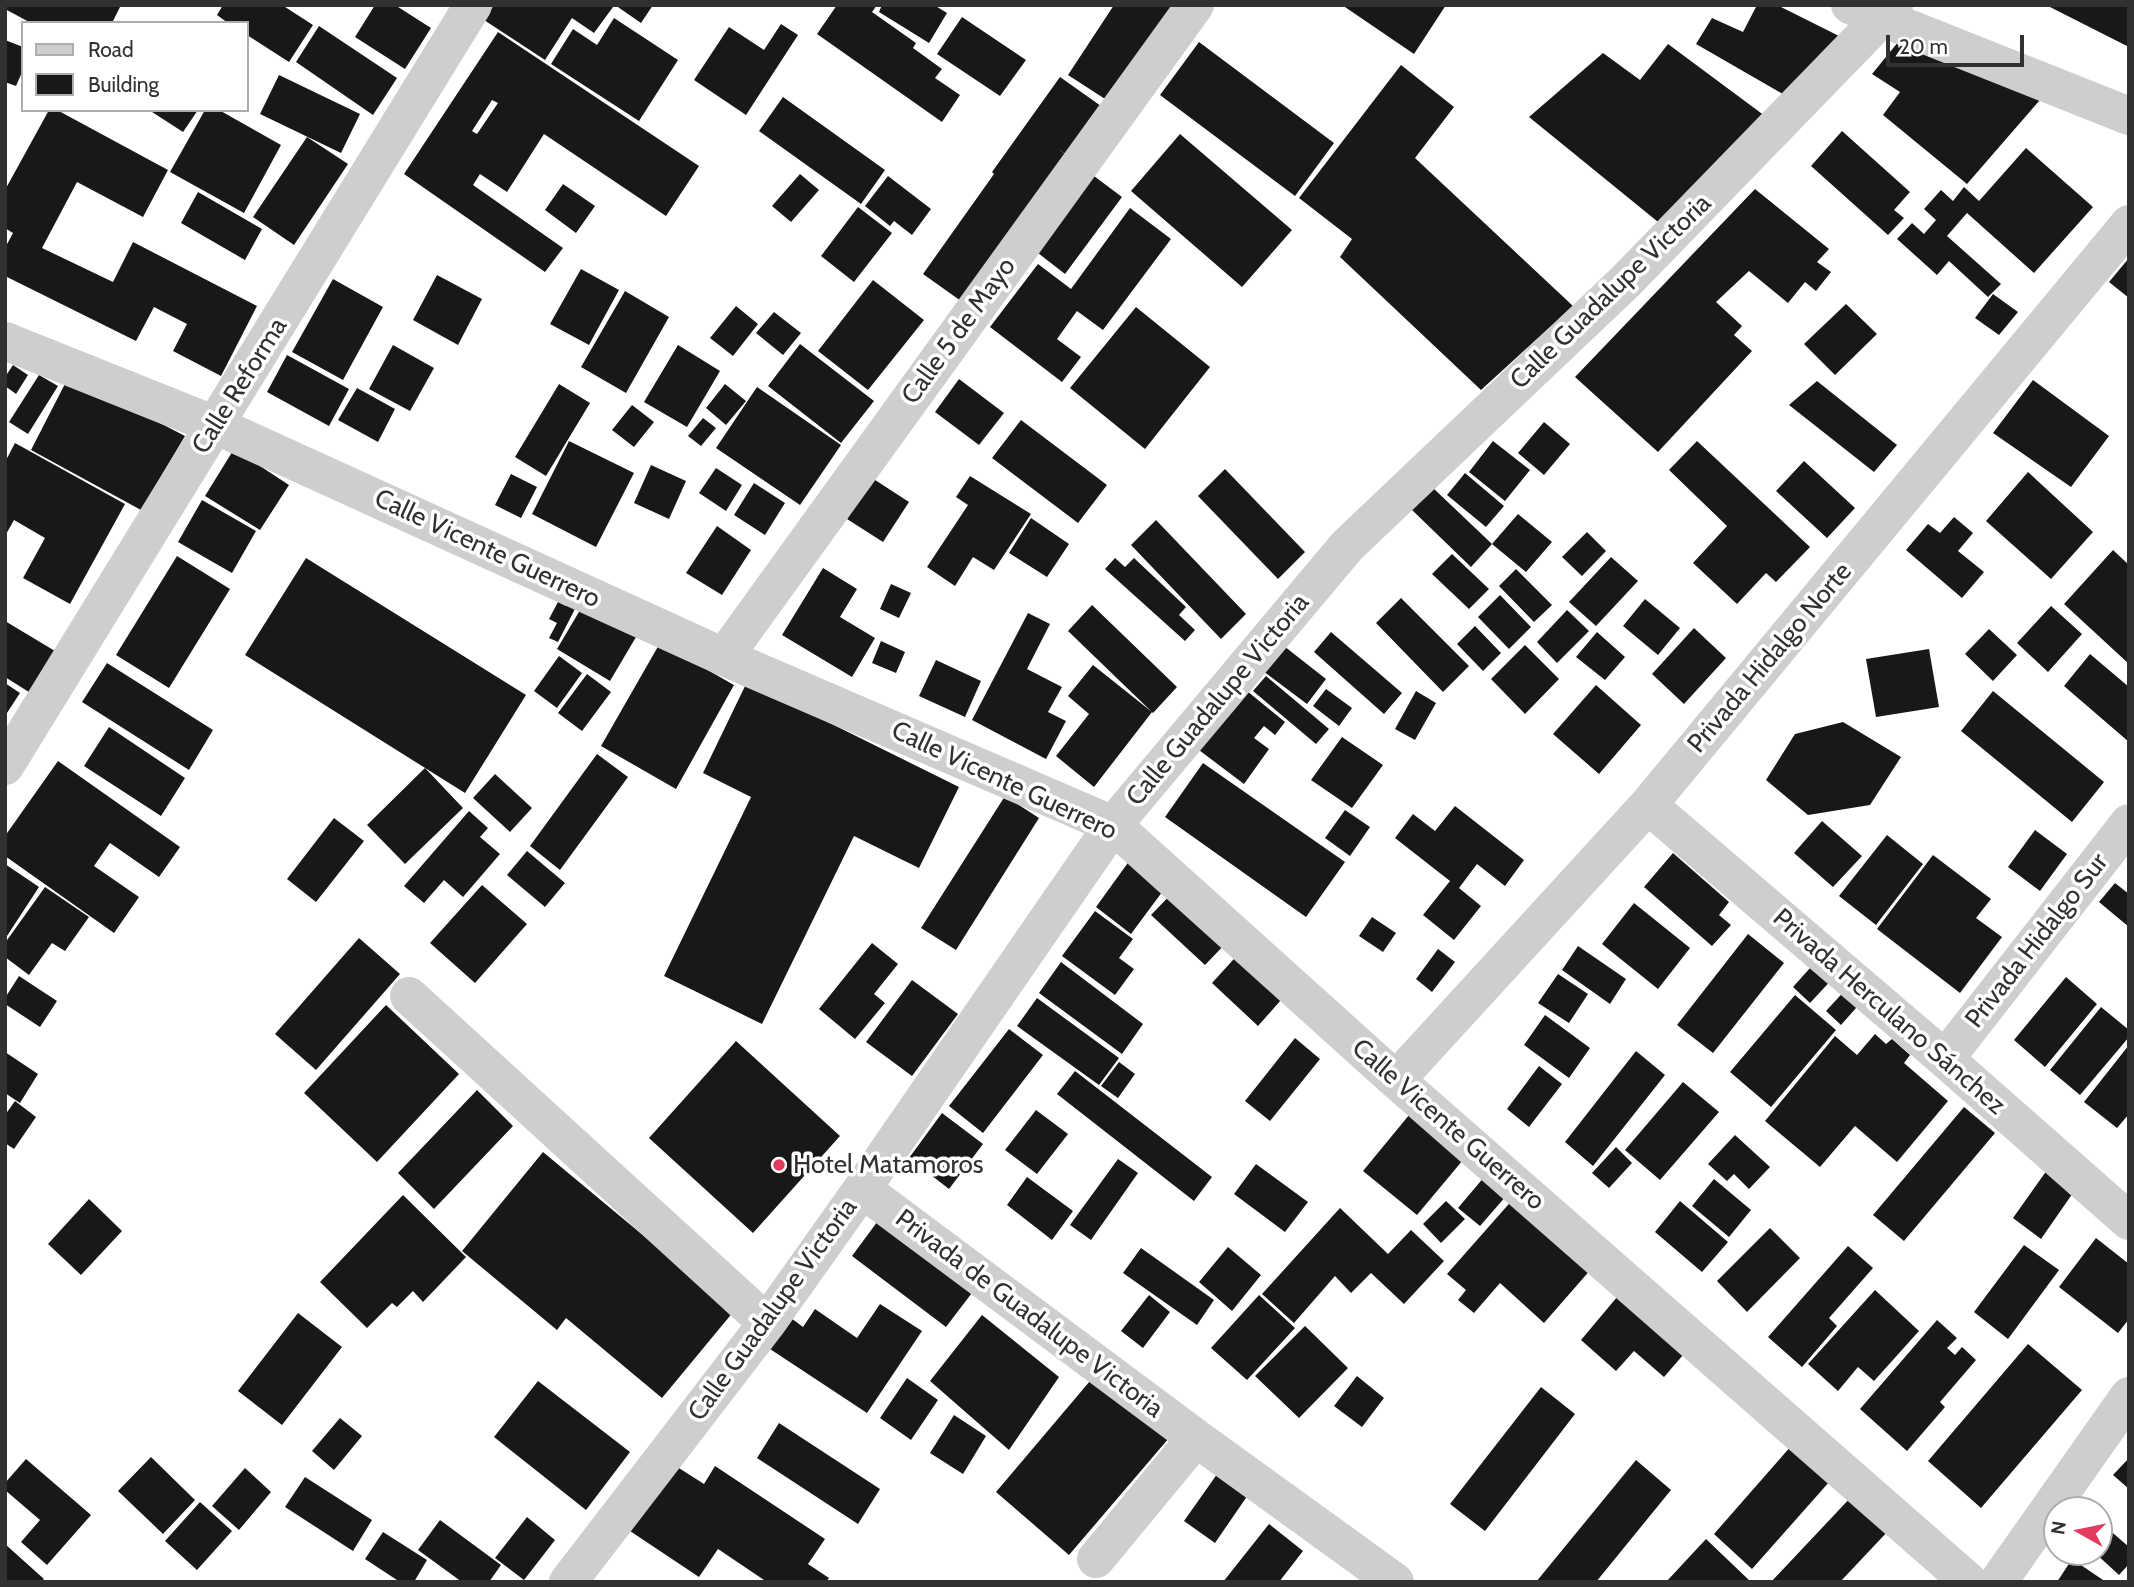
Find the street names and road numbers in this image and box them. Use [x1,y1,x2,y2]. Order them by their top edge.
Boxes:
street label: Calle Guadalupe Victoria [1504,188,1718,396]
street label: Calle 5 de Mayo [895,252,1023,410]
street label: Calle Reforma [186,312,294,460]
street label: Calle Vicente Guerrero [369,483,605,615]
street label: Privada Hidalgo Norte [1681,557,1859,759]
street label: Calle Guadalupe Victoria [1120,588,1316,812]
street label: Calle Vicente Guerrero [886,715,1122,847]
street label: Privada Hidalgo Sur [1959,848,2115,1034]
street label: Privada Herculano Sánchez [1766,903,2012,1121]
street label: Calle Vicente Guerrero [1345,1033,1551,1217]
street label: Calle Guadalupe Victoria [682,1193,864,1427]
street label: Privada de Guadalupe Victoria [889,1203,1169,1425]

